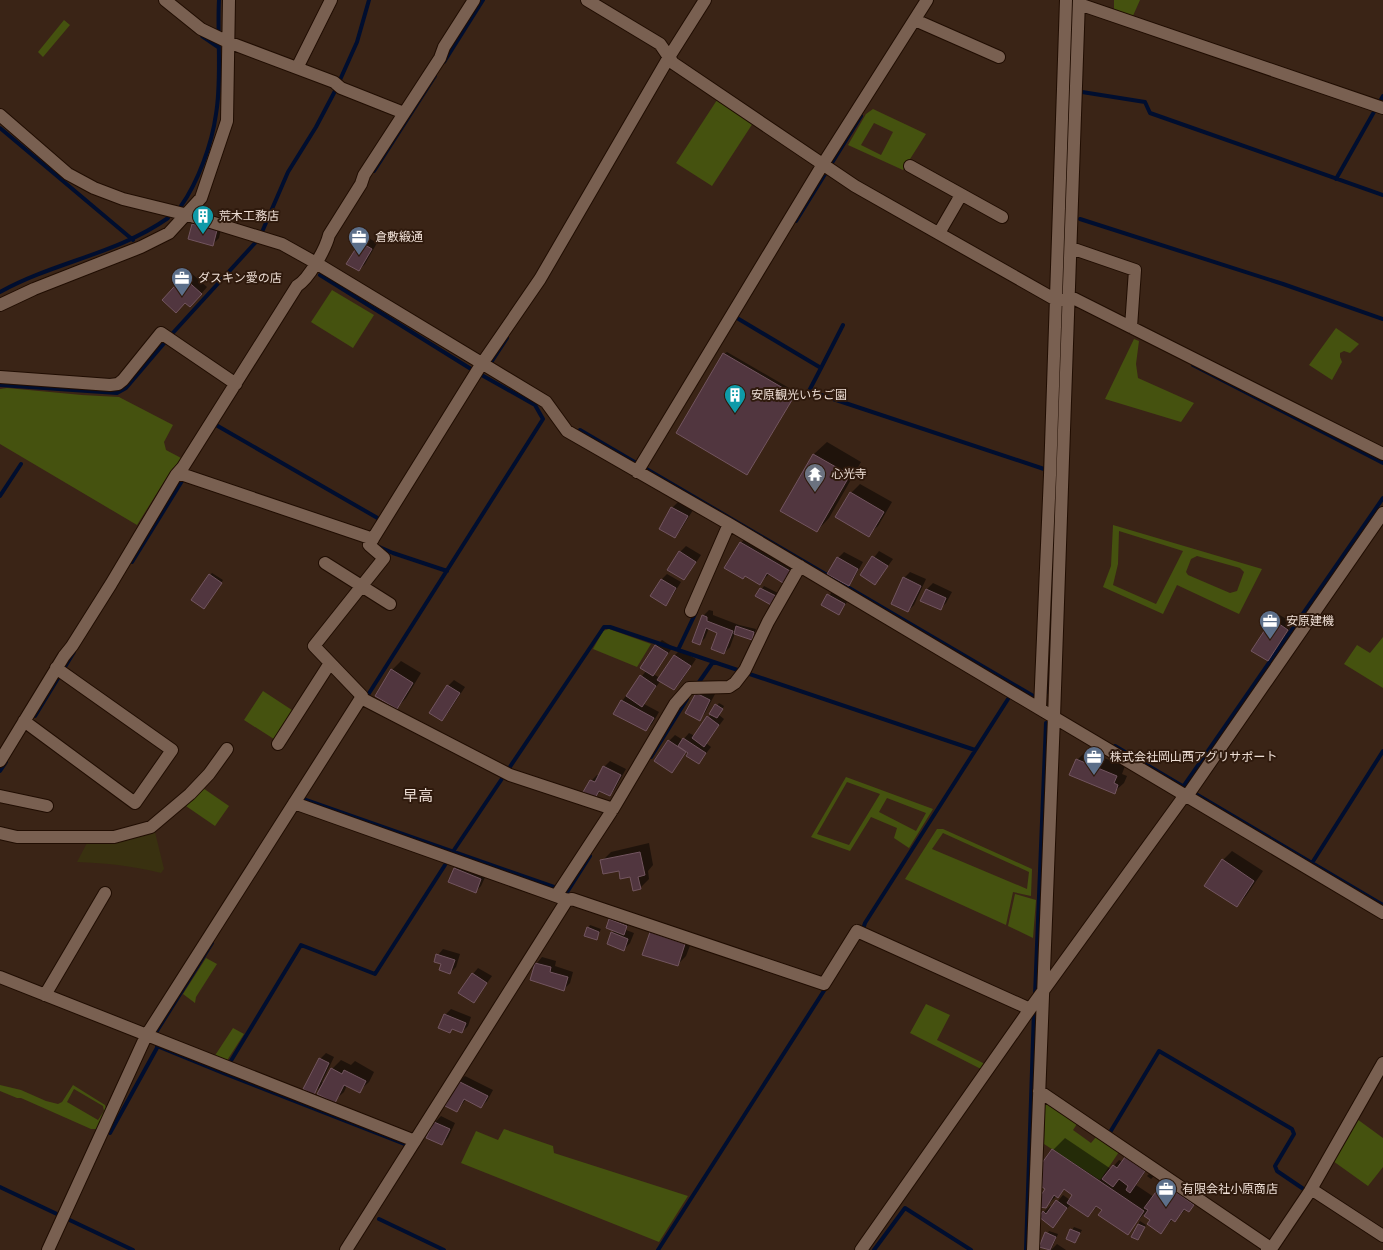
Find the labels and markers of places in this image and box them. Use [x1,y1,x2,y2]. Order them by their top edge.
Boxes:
building icon: 荒木工務店 [191,204,215,235]
place label: 荒木工務店 [219,209,279,223]
office icon: 倉敷緞通 [347,225,371,256]
place label: 倉敷緞通 [375,230,423,244]
office icon: ダスキン愛の店 [170,266,194,297]
place label: ダスキン愛の店 [198,271,282,285]
building icon: 安原観光いちご園 [723,383,747,414]
place label: 安原観光いちご園 [751,388,847,402]
temple icon: 心光寺 [803,462,827,493]
place label: 心光寺 [831,467,867,481]
office icon: 安原建機 [1258,609,1282,640]
place label: 安原建機 [1286,614,1334,628]
office icon: 株式会社岡山西アグリサポート [1082,745,1106,776]
place label: 株式会社岡山西アグリサポート [1110,750,1277,764]
office icon: 有限会社小原商店 [1154,1177,1178,1208]
place label: 有限会社小原商店 [1182,1182,1278,1196]

